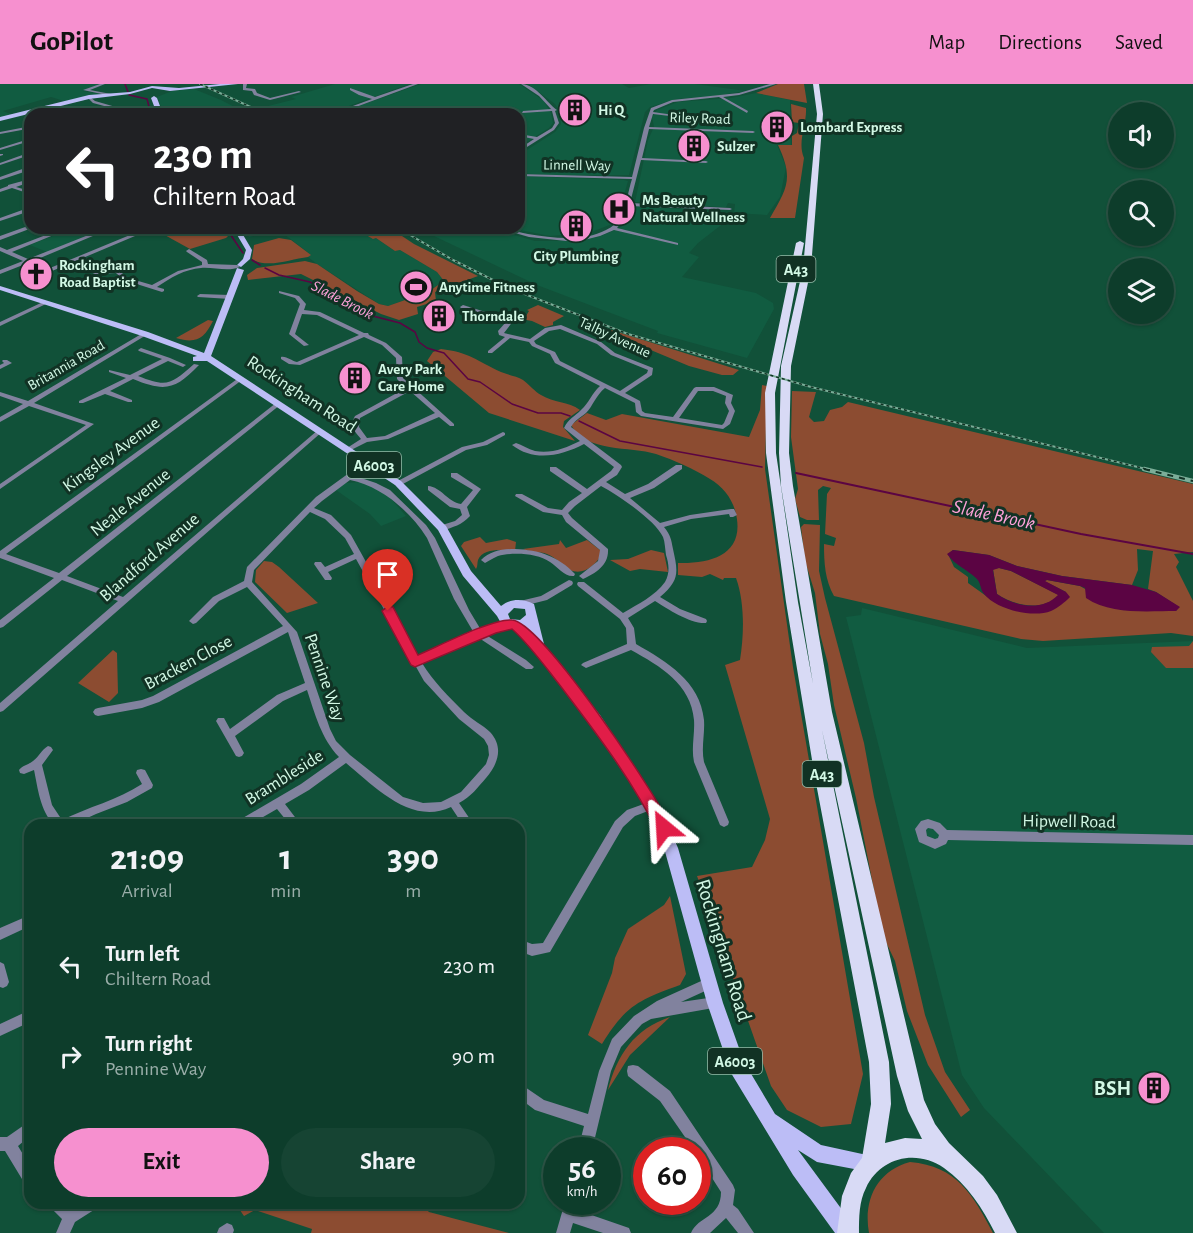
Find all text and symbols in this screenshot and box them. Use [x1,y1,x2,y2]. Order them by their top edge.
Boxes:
text: GoPilot [30,28,113,56]
text: Map [929,32,965,53]
text: Directions [998,32,1082,53]
text: Saved [1115,32,1163,53]
building icon: Hi Q [557,92,593,128]
map controls [1108,102,1174,324]
button: sound [1108,102,1174,168]
place label: Hi Q [598,103,627,118]
building icon: Lombard Express [759,109,795,145]
street label: Riley Road [669,110,731,127]
place label: Lombard Express [800,120,902,135]
building icon: Sulzer [676,128,712,164]
icon: left [54,132,132,210]
text: 230 m [153,134,253,176]
place label: Sulzer [717,139,756,154]
street label: Linnell Way [543,157,612,174]
button: search [1108,180,1174,246]
text: Chiltern Road [153,183,296,210]
hospital icon: Ms Beauty Natural Wellness [601,191,637,227]
place label: Ms Beauty Natural Wellness [642,193,745,225]
building icon: City Plumbing [558,208,594,244]
place label: City Plumbing [534,249,619,264]
church icon: Rockingham Road Baptist [18,256,54,292]
road number: A43 [776,256,816,282]
place label: Rockingham Road Baptist [59,258,136,290]
button: layers [1108,258,1174,324]
sports icon: Anytime Fitness [398,269,434,305]
water label: Slade Brook [309,278,376,322]
place label: Anytime Fitness [439,280,535,295]
building icon: Thorndale [421,298,457,334]
place label: Thorndale [462,309,524,324]
street label: Talby Avenue [577,314,653,361]
street label: Britannia Road [25,337,107,393]
street label: Rockingham Road [244,353,359,437]
building icon: Avery Park Care Home [337,360,373,396]
place label: Avery Park Care Home [378,362,444,394]
street label: Kingsley Avenue [60,414,163,496]
road number: A6003 [347,452,401,478]
street label: Neale Avenue [87,465,174,540]
water label: Slade Brook [951,496,1037,533]
street label: Blandford Avenue [96,510,203,606]
pin [362,549,413,611]
icon: arrive [371,558,404,591]
street label: Pennine Way [301,631,347,724]
street label: Bracken Close [142,632,235,693]
street label: Brambleside [242,747,327,809]
road number: A43 [802,761,842,787]
position arrow [632,796,696,860]
street label: Hipwell Road [1022,812,1116,832]
text: 21:09 [110,840,184,876]
text: 1 [279,840,292,876]
text: 390 [387,840,439,876]
street label: Rockingham Road [692,877,755,1024]
text: Arrival [121,881,173,901]
text: min [270,881,301,901]
text: m [405,881,421,901]
text: Turn left [105,943,179,965]
icon: left [54,950,87,983]
text: 230 m [443,955,495,977]
text: Chiltern Road [105,969,211,989]
text: Turn right [105,1033,192,1055]
icon: right [54,1040,87,1073]
text: 90 m [452,1045,495,1067]
road number: A6003 [708,1048,762,1074]
text: Pennine Way [105,1059,206,1079]
building icon: BSH [1136,1070,1172,1106]
place label: BSH [1094,1078,1131,1099]
button: Exit [54,1128,269,1197]
button: Share [281,1128,495,1197]
speed limit sign: 60 [633,1137,711,1215]
text: 56 [568,1154,596,1184]
text: km/h [567,1184,597,1199]

